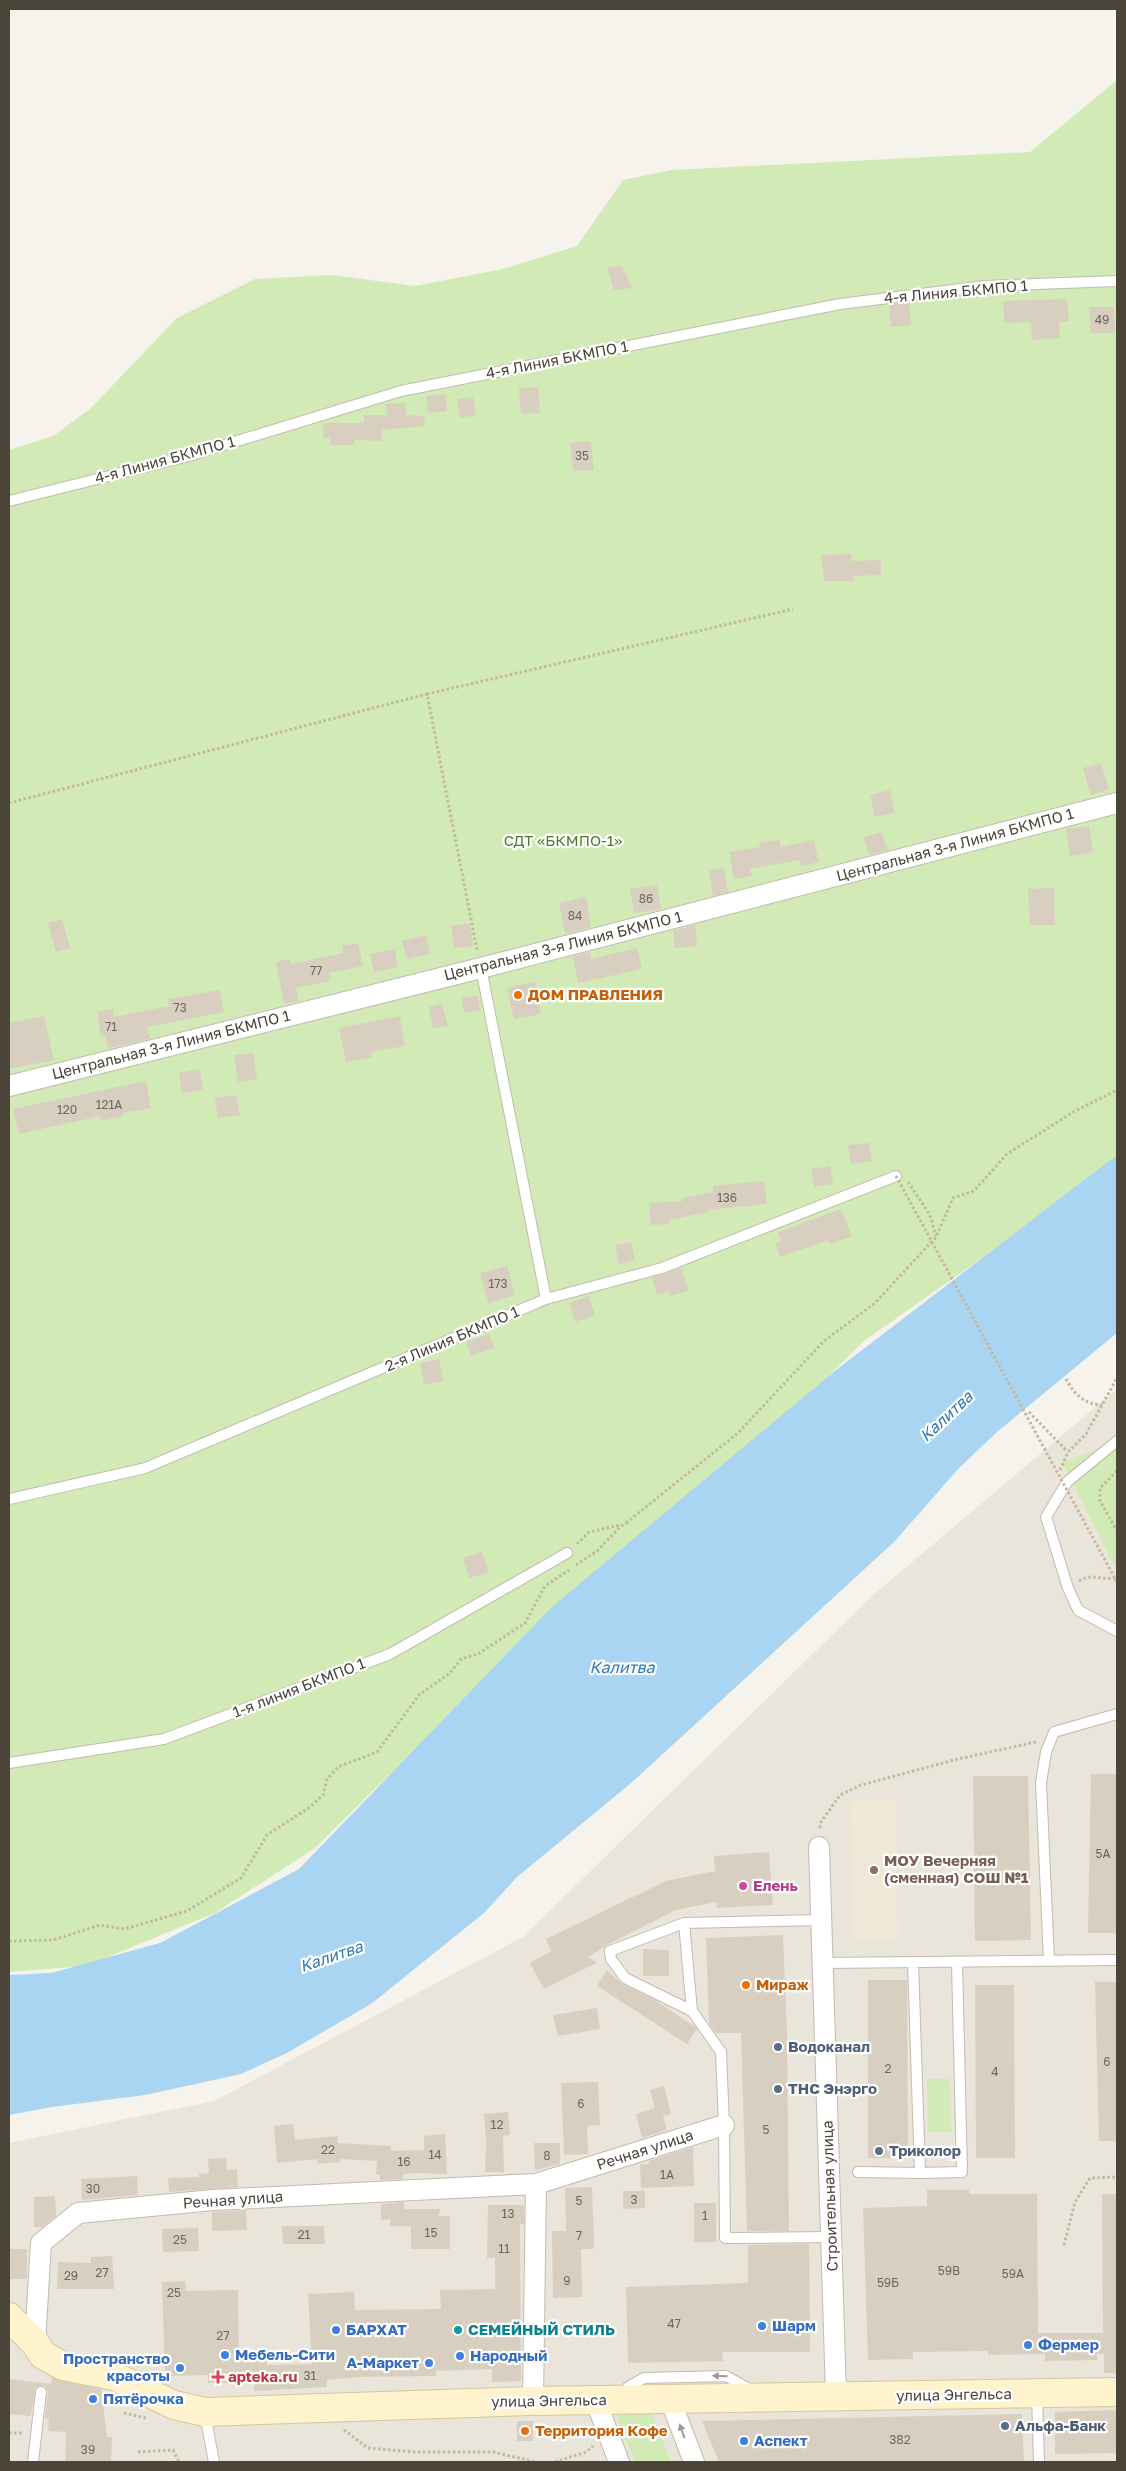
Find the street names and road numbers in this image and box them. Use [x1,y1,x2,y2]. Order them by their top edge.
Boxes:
street label: 4-я Линия БКМПО 1 [883,276,1029,306]
street label: 4-я Линия БКМПО 1 [484,336,629,382]
street label: 4-я Линия БКМПО 1 [93,432,237,486]
street label: Центральная 3-я Линия БКМПО 1 [834,804,1075,884]
street label: Центральная 3-я Линия БКМПО 1 [442,907,684,983]
street label: Центральная 3-я Линия БКМПО 1 [50,1006,292,1082]
street label: 2-я Линия БКМПО 1 [382,1302,521,1374]
street label: 1-я линия БКМПО 1 [230,1653,367,1721]
street label: Строительная улица [817,2120,841,2272]
street label: Речная улица [594,2125,695,2173]
street label: Речная улица [182,2187,284,2211]
street label: улица Энгельса [896,2384,1012,2404]
street label: улица Энгельса [491,2390,607,2410]

